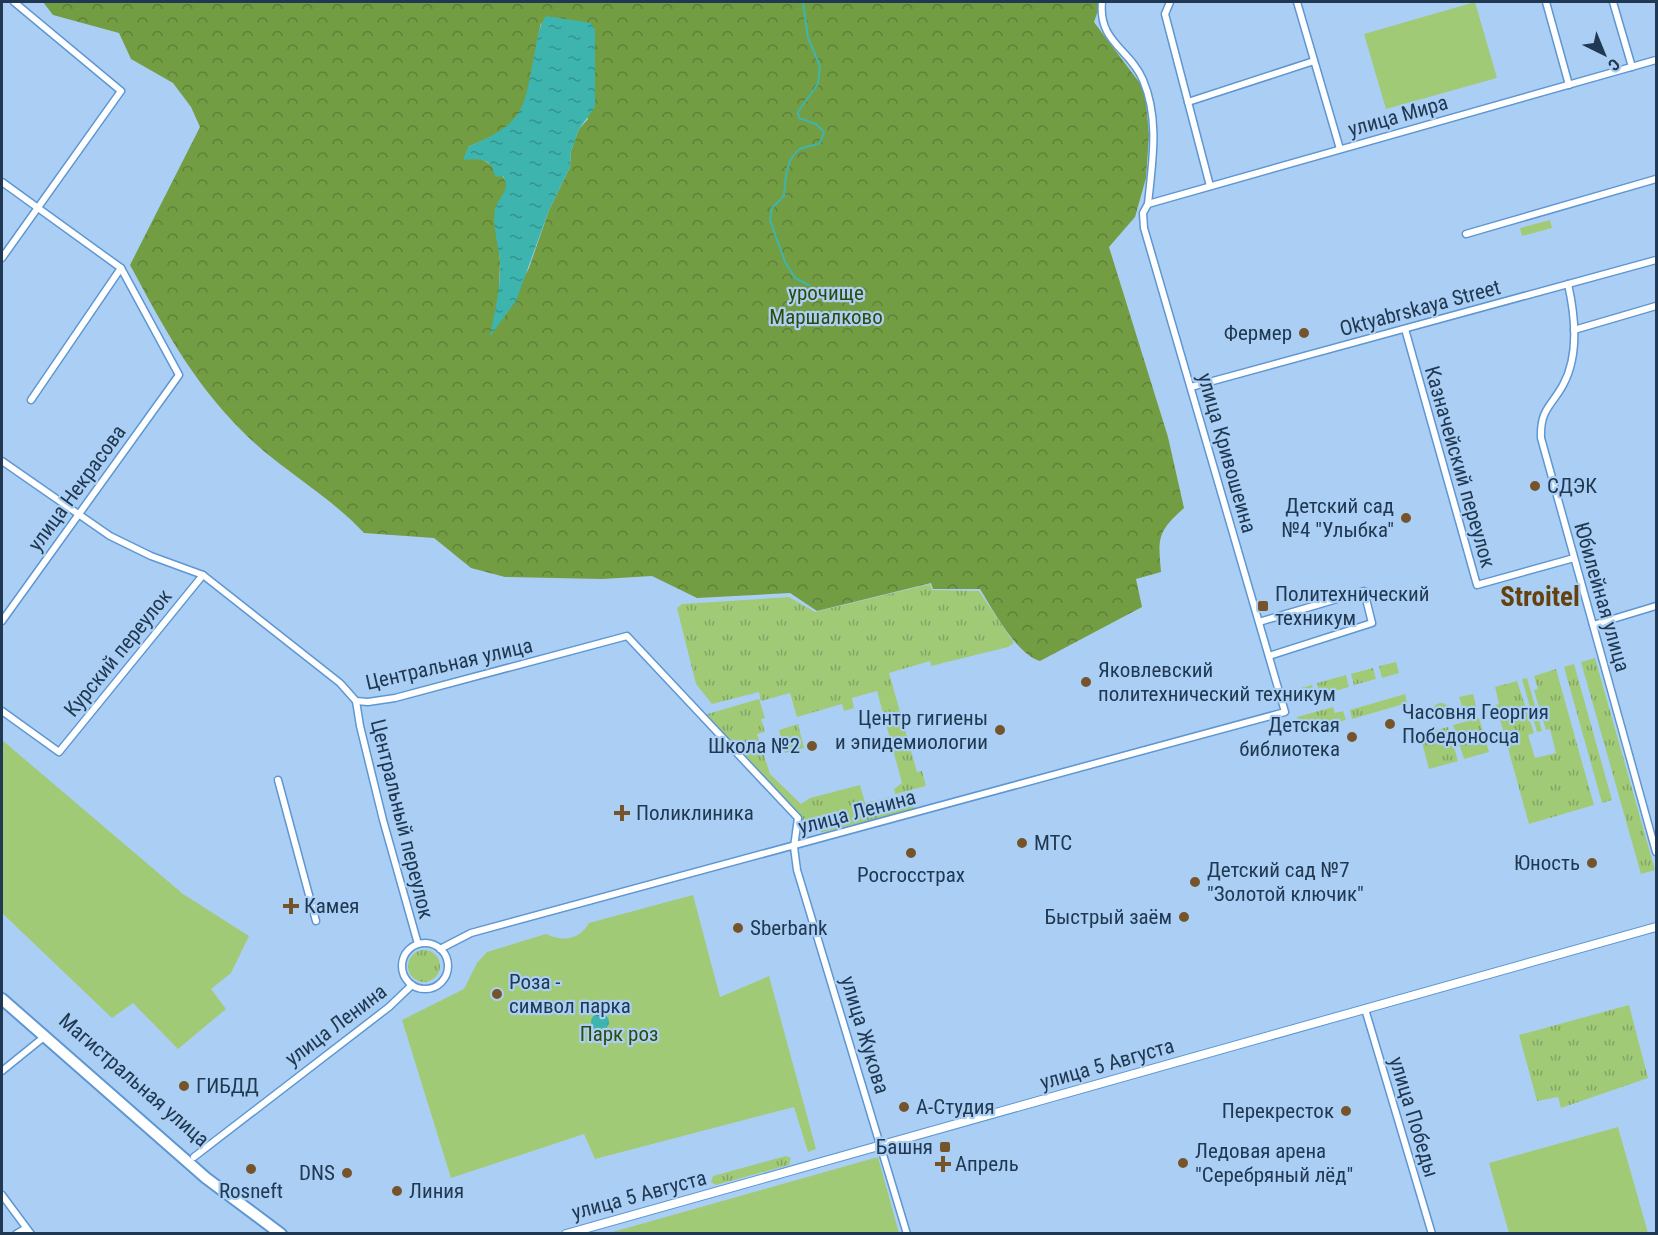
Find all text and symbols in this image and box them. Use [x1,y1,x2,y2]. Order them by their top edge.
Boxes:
north arrow [1574,24,1634,84]
text: С [1604,55,1624,75]
street label: улица Мира [1345,90,1451,142]
street label: Oktyabrskaya Street [1337,275,1503,341]
park label: урочище Маршалково [769,281,883,329]
place label: Фермер [1224,321,1292,345]
marker: Фермер [1297,326,1311,340]
street label: Казначейский переулок [1420,363,1500,571]
street label: улица Кривошеина [1193,370,1261,536]
street label: улица Некрасова [23,420,131,556]
place label: СДЭК [1547,474,1597,498]
marker: СДЭК [1528,479,1542,493]
place label: Детский сад №4 "Улыбка" [1281,494,1394,542]
marker: Детский сад №4 "Улыбка" [1399,511,1413,525]
street label: Юбилейная улица [1569,519,1635,675]
district label: Stroitel [1500,581,1580,613]
place label: Политехнический техникум [1275,582,1429,630]
street label: Курский переулок [59,585,177,721]
marker: Политехнический техникум [1256,599,1270,613]
street label: Центральная улица [363,633,535,695]
place label: Яковлевский политехнический техникум [1098,658,1336,706]
marker: Яковлевский политехнический техникум [1079,675,1093,689]
place label: Часовня Георгия Победоносца [1402,700,1549,748]
place label: Центр гигиены и эпидемиологии [835,706,988,754]
place label: Детская библиотека [1239,713,1340,761]
street label: Центральный переулок [366,717,438,921]
marker: Часовня Георгия Победоносца [1383,717,1397,731]
marker: Центр гигиены и эпидемиологии [993,723,1007,737]
marker: Детская библиотека [1345,730,1359,744]
place label: Школа №2 [708,734,800,758]
marker: Школа №2 [805,739,819,753]
street label: улица Ленина [796,785,918,839]
place label: Поликлиника [636,801,754,825]
marker: Поликлиника [613,804,631,822]
place label: МТС [1034,831,1072,855]
marker: МТС [1015,836,1029,850]
marker: Росгосстрах [904,846,918,860]
place label: Юность [1514,851,1580,875]
marker: Юность [1585,856,1599,870]
place label: Детский сад №7 "Золотой ключик" [1207,858,1364,906]
place label: Росгосстрах [857,863,965,887]
marker: Детский сад №7 "Золотой ключик" [1188,875,1202,889]
place label: Камея [304,894,359,918]
marker: Камея [282,897,300,915]
place label: Быстрый заём [1045,905,1172,929]
marker: Быстрый заём [1177,910,1191,924]
place label: Sberbank [750,916,828,940]
marker: Sberbank [731,921,745,935]
place label: Роза - символ парка [509,970,631,1018]
street label: улица Жукова [836,973,894,1097]
street label: улица Ленина [281,979,391,1071]
marker: Роза - символ парка [490,987,504,1001]
street label: Магистральная улица [54,1008,214,1152]
park label: Парк роз [580,1022,658,1046]
street label: улица 5 Августа [1037,1033,1177,1095]
street label: улица Победы [1384,1054,1444,1180]
place label: ГИБДД [196,1074,259,1098]
marker: ГИБДД [177,1079,191,1093]
place label: А-Студия [916,1095,995,1119]
place label: Перекресток [1222,1099,1334,1123]
marker: А-Студия [897,1100,911,1114]
marker: Перекресток [1339,1104,1353,1118]
place label: Башня [876,1135,933,1159]
place label: Ледовая арена "Серебряный лёд" [1195,1139,1353,1187]
marker: Башня [938,1140,952,1154]
place label: Апрель [955,1152,1019,1176]
marker: Ледовая арена "Серебряный лёд" [1176,1156,1190,1170]
marker: Апрель [936,1157,950,1171]
place label: DNS [299,1161,335,1185]
marker: Rosneft [244,1162,258,1176]
street label: улица 5 Августа [569,1165,709,1225]
marker: DNS [340,1166,354,1180]
place label: Rosneft [219,1179,283,1203]
place label: Линия [409,1179,464,1203]
marker: Линия [390,1184,404,1198]

